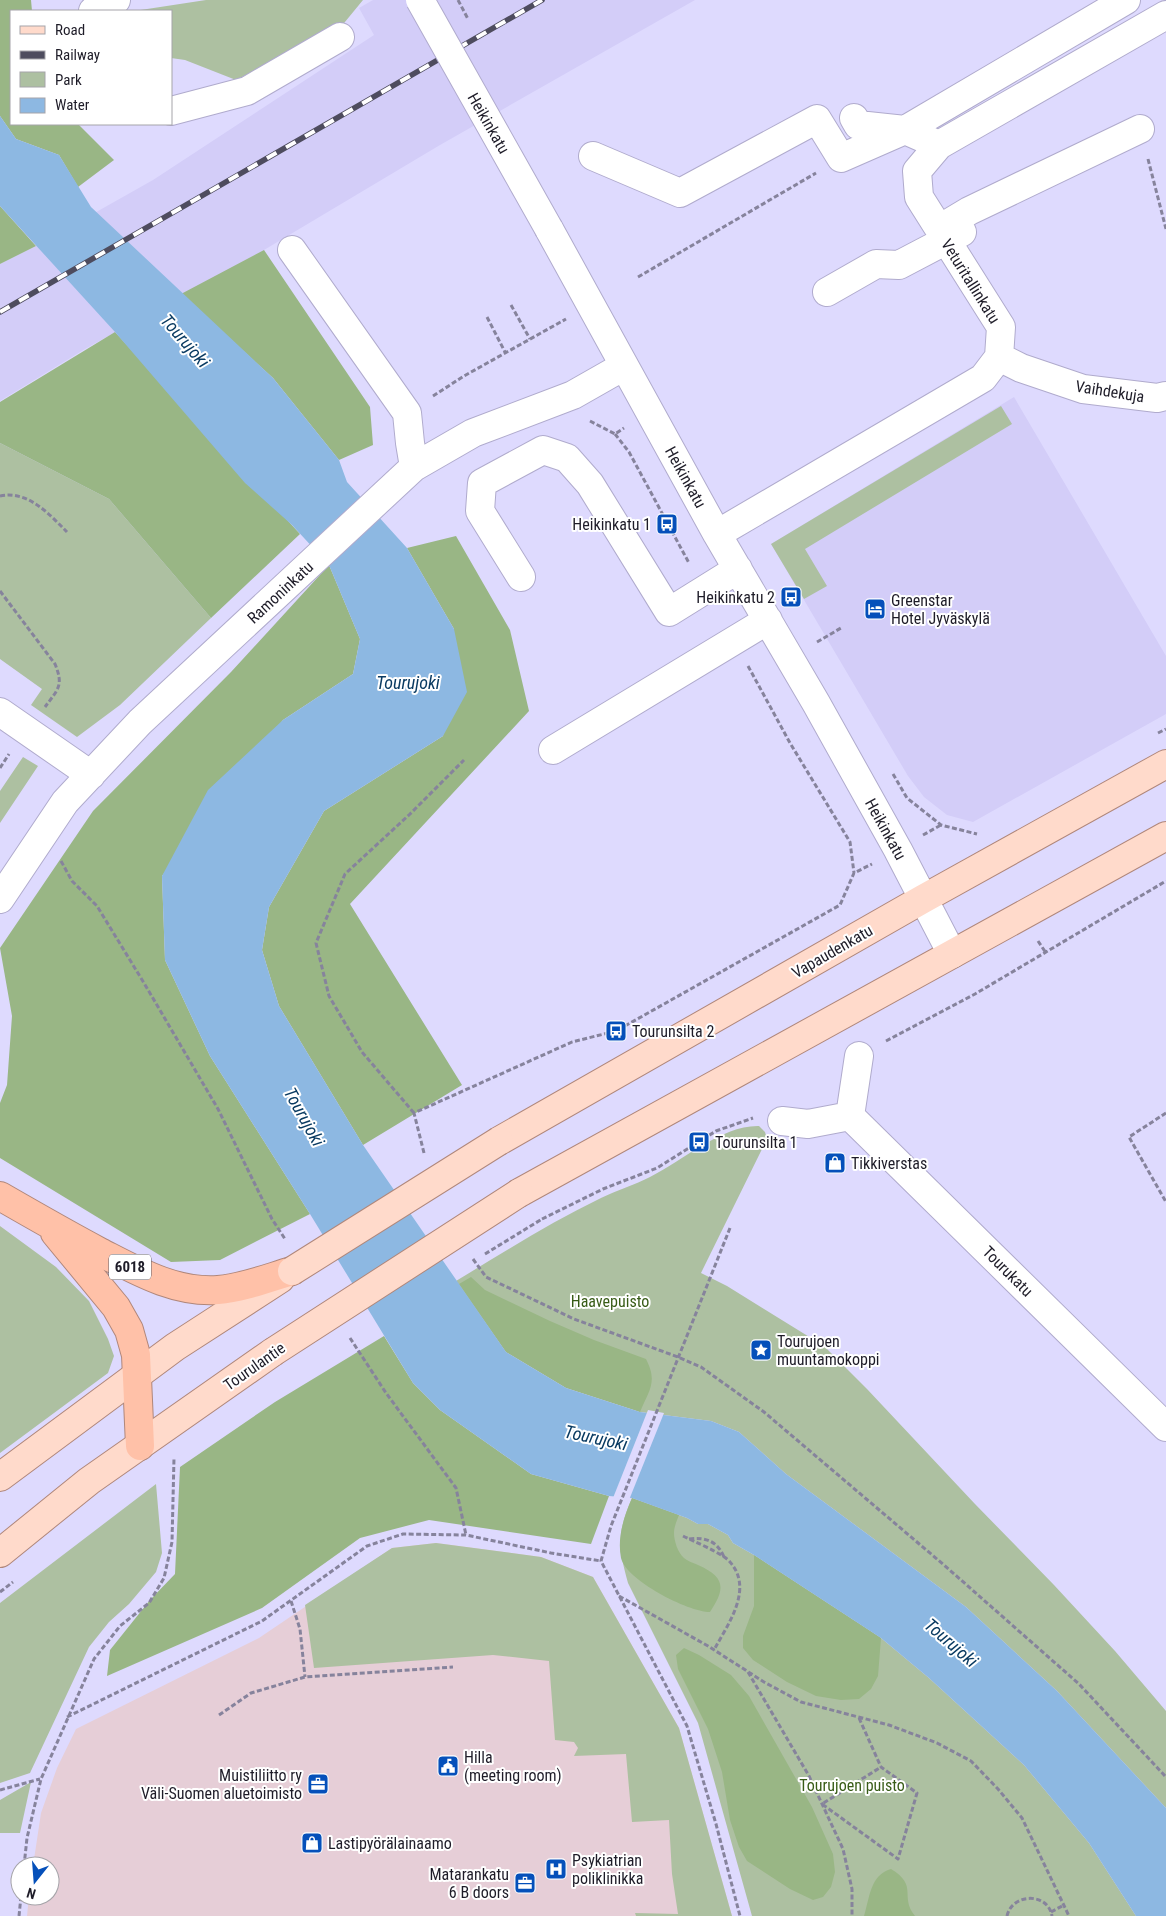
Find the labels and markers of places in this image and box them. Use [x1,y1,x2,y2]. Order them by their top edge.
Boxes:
bus stop icon: Heikinkatu 1 [655,512,679,536]
place label: Heikinkatu 1 [572,515,651,534]
bus stop icon: Heikinkatu 2 [779,585,803,609]
place label: Heikinkatu 2 [696,588,775,607]
place label: Greenstar Hotel Jyväskylä [891,591,990,628]
hotel icon: Greenstar Hotel Jyväskylä [863,597,887,621]
bus stop icon: Tourunsilta 2 [604,1019,628,1043]
place label: Tourunsilta 2 [632,1022,714,1041]
bus stop icon: Tourunsilta 1 [687,1130,711,1154]
place label: Tourunsilta 1 [715,1133,797,1152]
shop icon: Tikkiverstas [823,1151,847,1175]
place label: Tikkiverstas [851,1154,927,1173]
place label: Tourujoen muuntamokoppi [777,1332,879,1369]
place icon: Tourujoen muuntamokoppi [749,1338,773,1362]
place label: Hilla (meeting room) [464,1748,562,1785]
public building icon: Hilla (meeting room) [436,1754,460,1778]
place label: Muistiliitto ry Väli-Suomen aluetoimisto [141,1766,302,1803]
office icon: Muistiliitto ry Väli-Suomen aluetoimisto [306,1772,330,1796]
shop icon: Lastipyörälainaamo [300,1831,324,1855]
place label: Lastipyörälainaamo [328,1834,452,1853]
place label: Psykiatrian poliklinikka [572,1851,643,1888]
hospital icon: Psykiatrian poliklinikka [544,1857,568,1881]
place label: Matarankatu 6 B doors [430,1865,509,1902]
office icon: Matarankatu 6 B doors [513,1871,537,1895]

